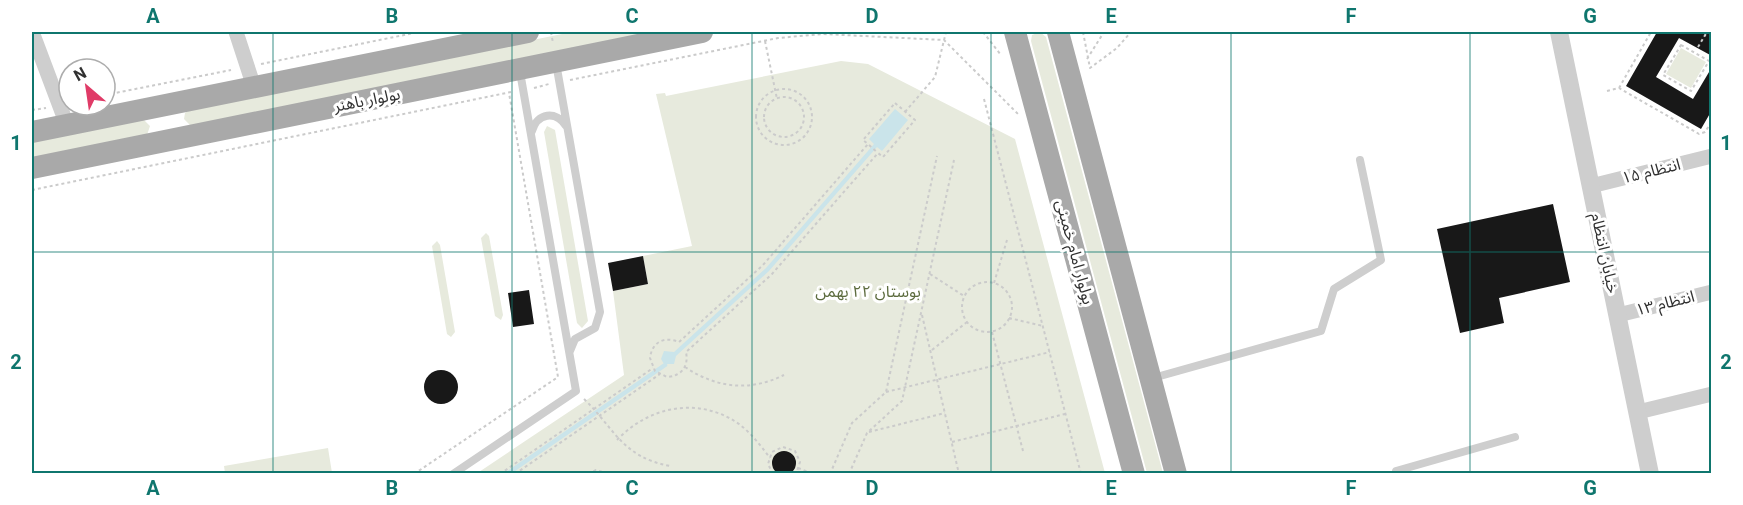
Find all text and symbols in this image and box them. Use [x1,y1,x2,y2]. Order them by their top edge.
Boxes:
text: A [146,4,160,28]
text: B [386,4,398,28]
text: C [625,4,639,28]
text: D [866,4,879,28]
text: E [1105,4,1117,28]
text: F [1346,4,1357,28]
text: G [1583,4,1597,28]
north arrow [57,57,117,117]
text: N [70,63,90,85]
street label: بولوار باهنر [331,84,402,116]
text: 1 [10,131,22,155]
text: 1 [1720,131,1732,155]
street label: انتظام ۱۵ [1620,155,1683,190]
street label: بولوار امام خمینی [1049,198,1098,307]
street label: خیابان انتظام [1584,211,1623,296]
park label: بوستان ۲۲ بهمن [815,282,921,301]
street label: انتظام ۱۳ [1634,287,1697,322]
text: 2 [10,350,22,374]
text: 2 [1720,350,1732,374]
text: A [146,476,160,500]
text: B [386,476,398,500]
text: C [625,476,639,500]
text: D [866,476,879,500]
text: E [1105,476,1117,500]
text: F [1346,476,1357,500]
text: G [1583,476,1597,500]

